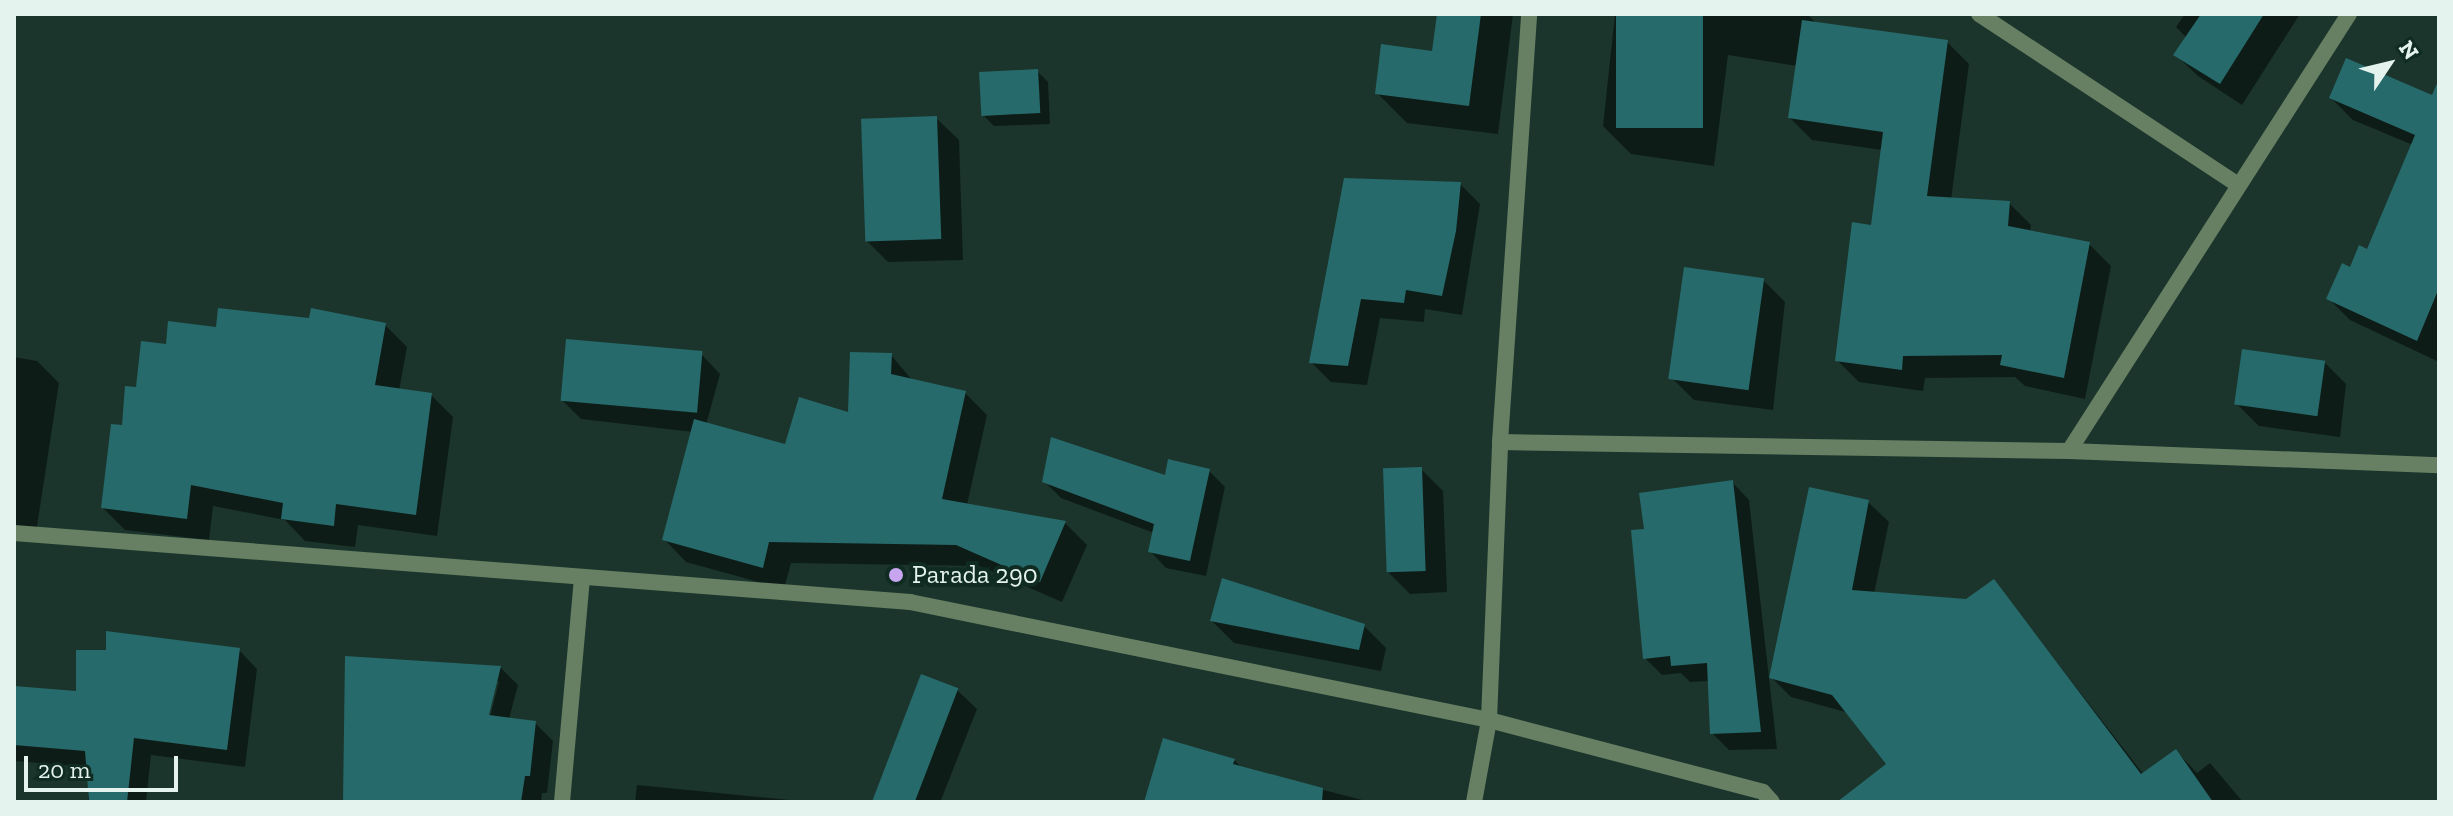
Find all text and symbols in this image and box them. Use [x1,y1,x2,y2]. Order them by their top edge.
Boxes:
north arrow [2349,24,2429,104]
text: N [2393,35,2425,65]
place label: Parada 290 [912,559,1038,591]
marker: Parada 290 [887,566,905,584]
scale bar [28,740,182,790]
text: 20 m [38,755,90,784]

